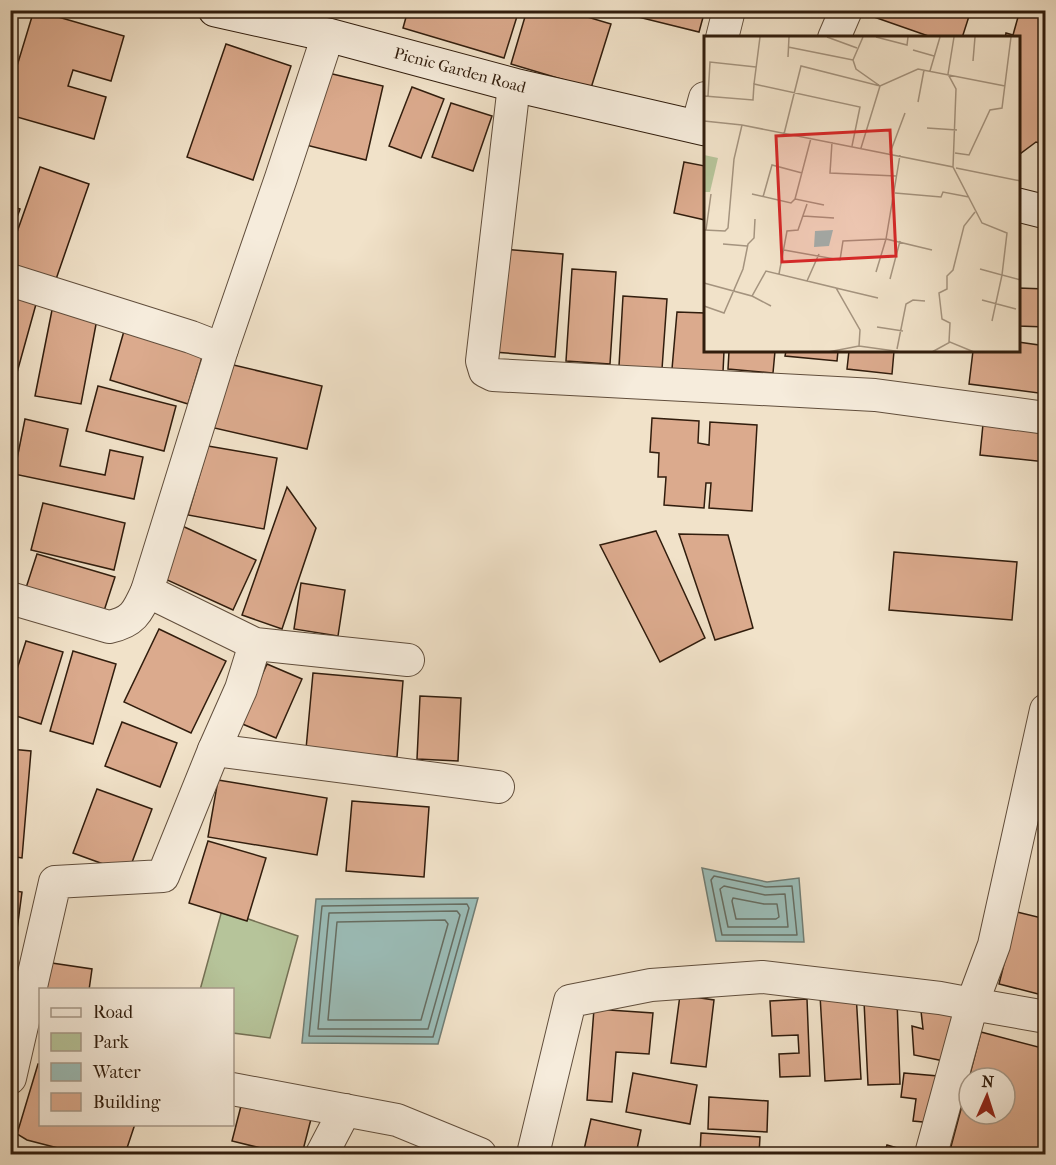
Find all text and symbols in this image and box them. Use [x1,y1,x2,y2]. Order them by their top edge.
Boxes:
inset map [704,36,1020,352]
street label: Picnic Garden Road [392,43,528,97]
legend [39,988,234,1126]
text: Road [93,1002,133,1023]
text: Park [93,1032,130,1053]
text: Water [92,1062,141,1083]
north arrow [957,1066,1017,1126]
text: N [981,1072,995,1091]
text: Building [93,1092,161,1113]

